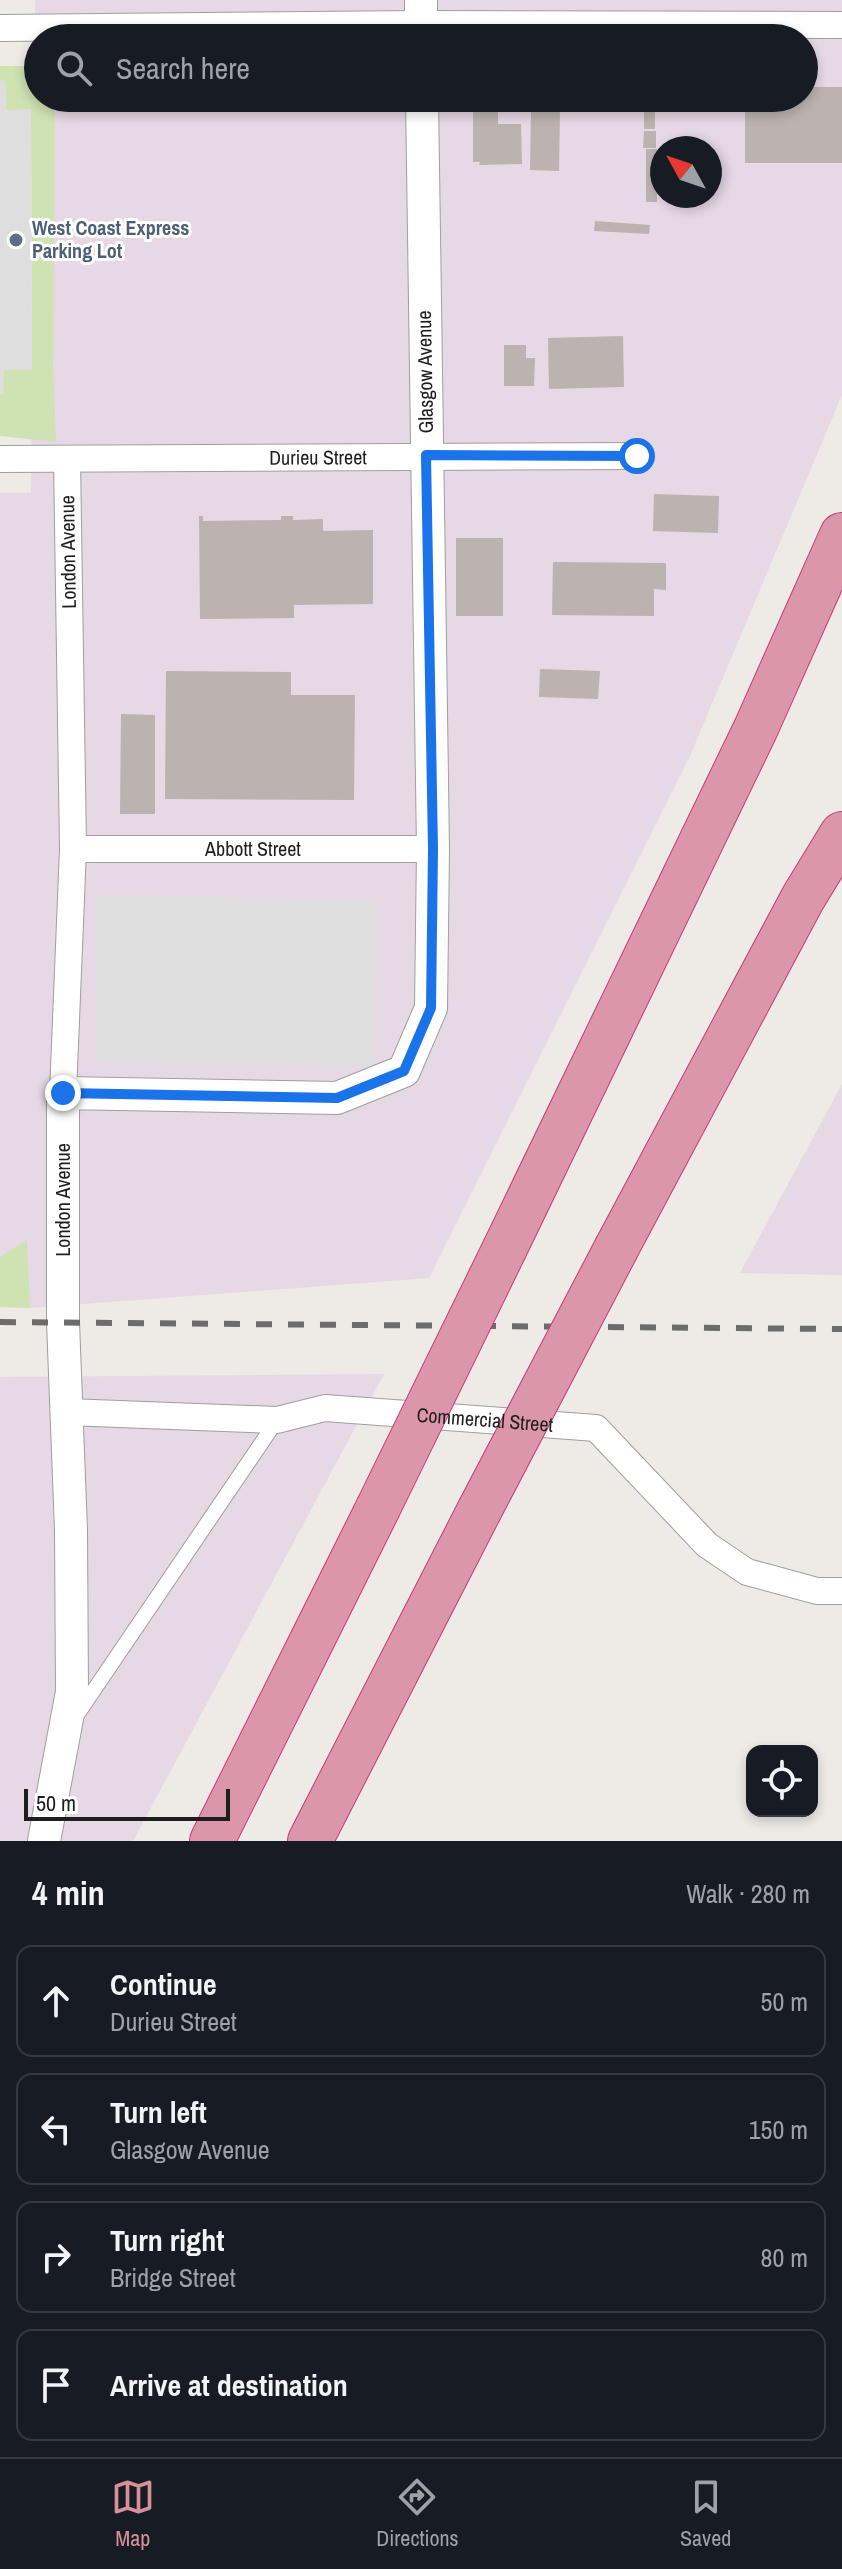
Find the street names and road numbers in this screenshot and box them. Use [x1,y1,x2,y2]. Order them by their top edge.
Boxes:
street label: Glasgow Avenue [410,310,439,434]
street label: Durieu Street [269,443,367,471]
street label: London Avenue [53,495,82,609]
street label: Abbott Street [204,835,301,862]
street label: London Avenue [49,1143,76,1257]
street label: Commercial Street [416,1401,555,1438]

